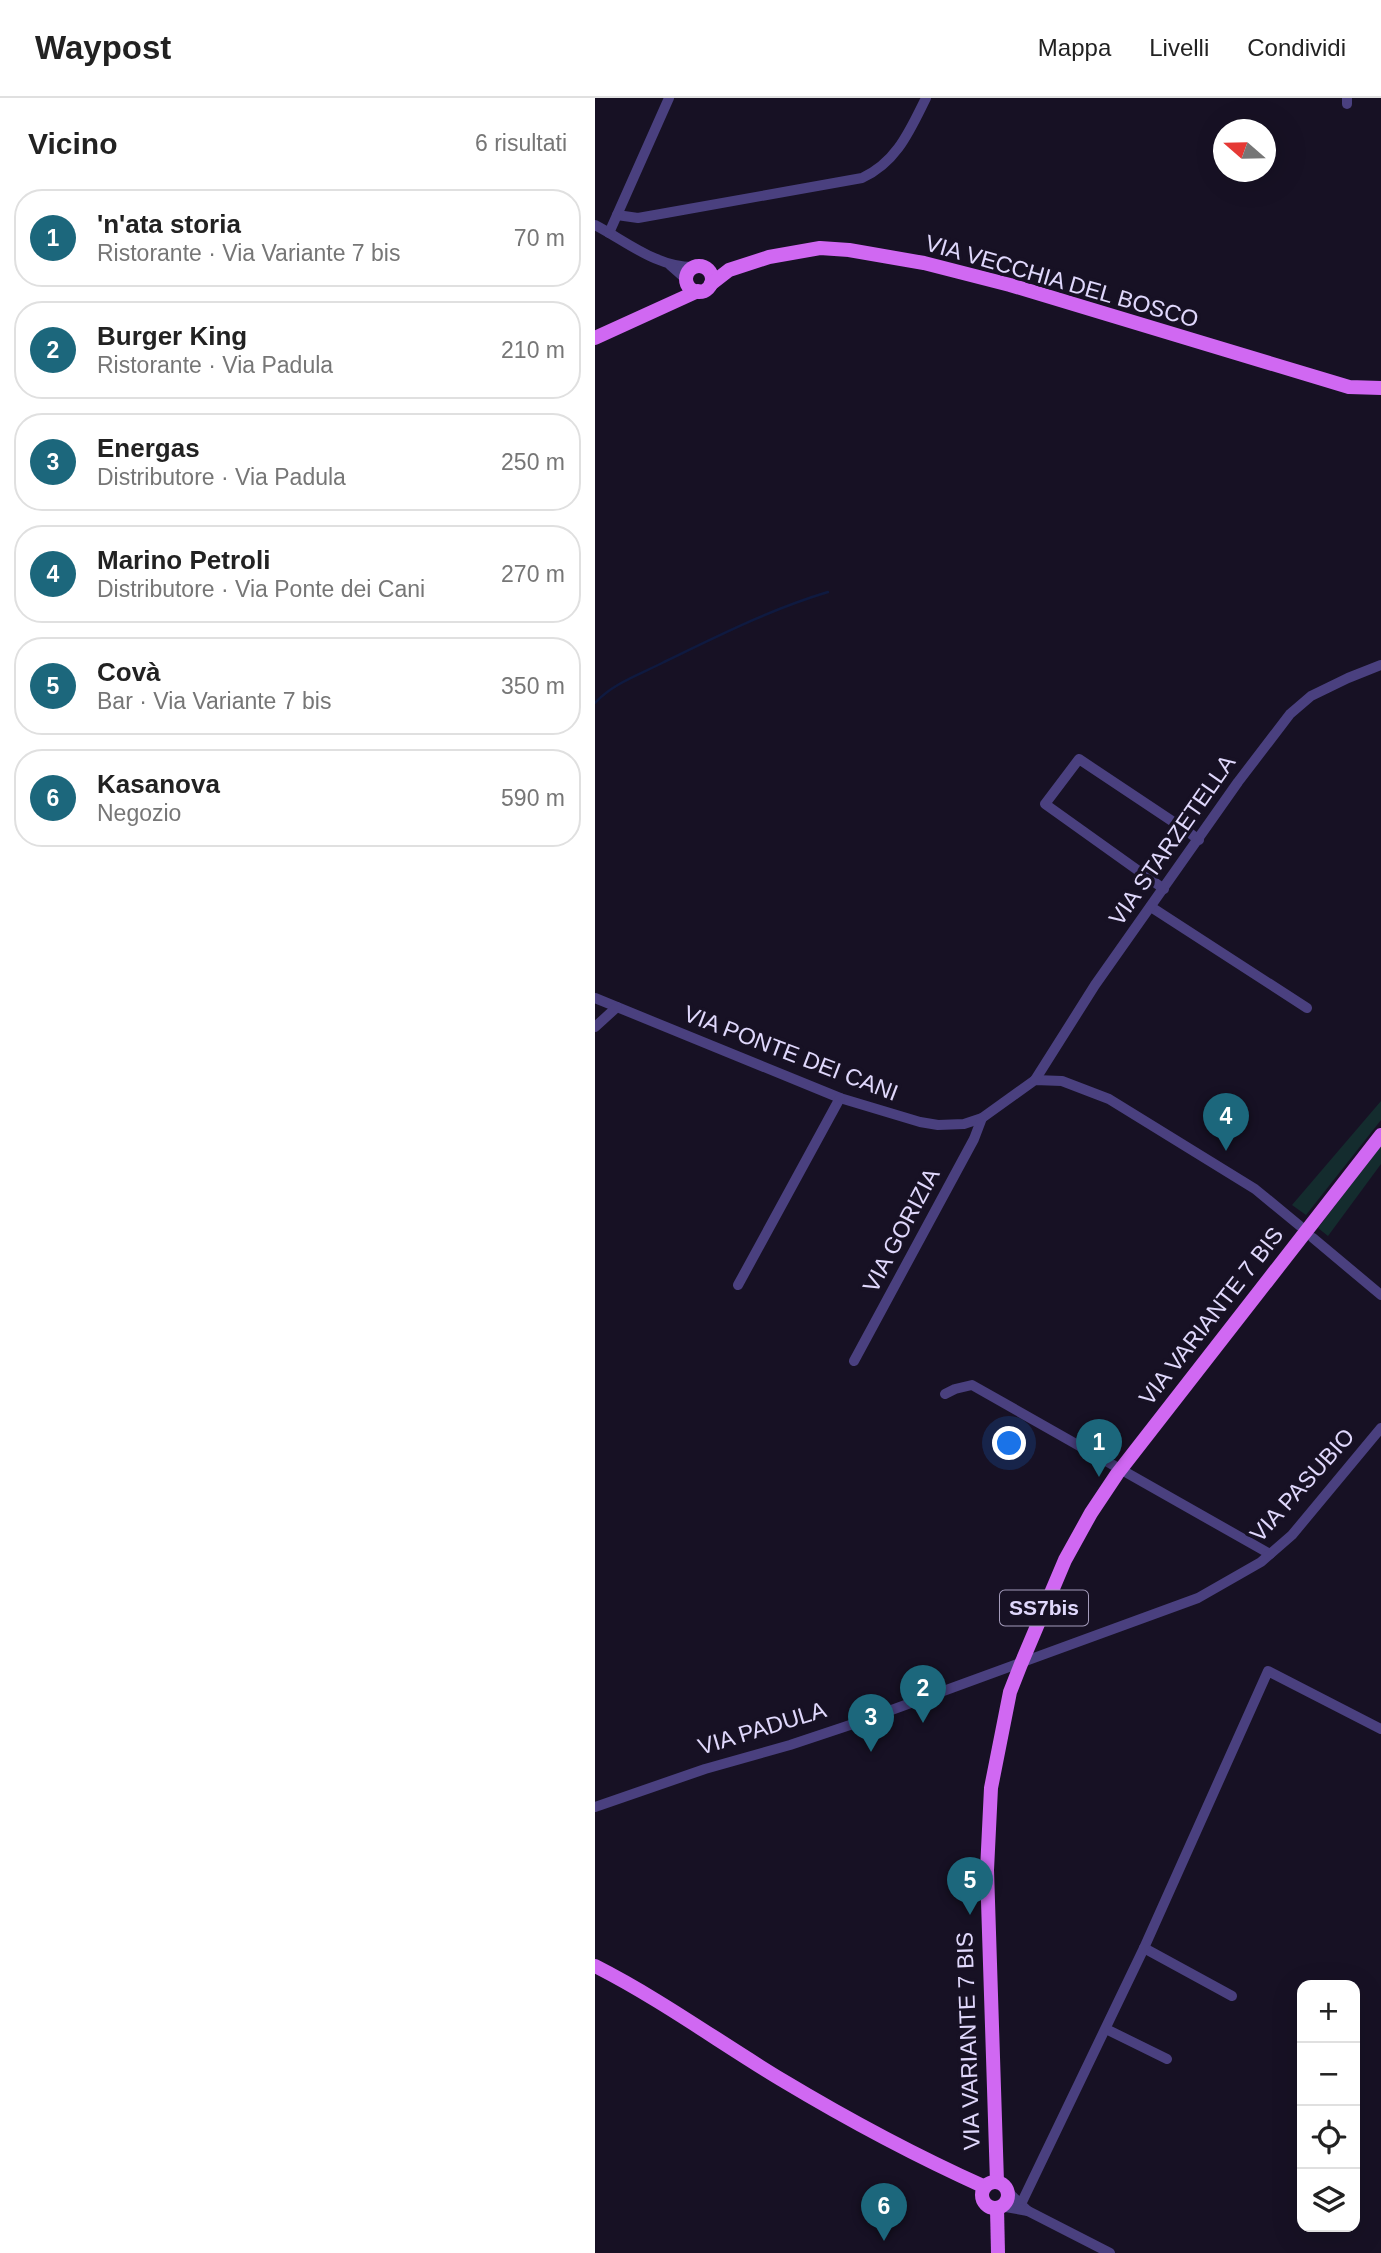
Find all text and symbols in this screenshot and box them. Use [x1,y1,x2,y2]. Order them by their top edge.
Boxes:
text: Waypost [35,29,171,66]
text: Mappa [1038,34,1111,61]
text: Livelli [1149,34,1209,61]
text: Condividi [1247,34,1346,61]
north arrow [1213,119,1276,182]
text: Vicino [28,127,117,160]
text: 6 risultati [475,130,567,156]
text: 'n'ata storia [97,209,241,239]
text: 1 [47,225,59,251]
text: 70 m [514,225,565,251]
street label: VIA VECCHIA DEL BOSCO [922,230,1202,332]
text: Ristorante · Via Variante 7 bis [97,240,400,266]
text: Burger King [97,321,247,351]
text: 2 [47,337,59,363]
text: 210 m [501,337,565,363]
text: Ristorante · Via Padula [97,352,333,378]
text: Energas [97,433,200,463]
text: 3 [47,449,59,475]
text: 250 m [501,449,565,475]
text: Distributore · Via Padula [97,464,346,490]
text: Marino Petroli [97,545,270,575]
text: 4 [47,561,59,587]
text: 270 m [501,561,565,587]
text: Distributore · Via Ponte dei Cani [97,576,425,602]
text: Covà [97,657,161,687]
text: 5 [47,673,59,699]
text: 350 m [501,673,565,699]
text: Bar · Via Variante 7 bis [97,688,331,714]
street label: VIA STARZETELLA [1104,749,1241,930]
text: Kasanova [97,769,220,799]
text: 6 [47,785,59,811]
text: 590 m [501,785,565,811]
text: Negozio [97,800,181,826]
street label: VIA PONTE DEI CANI [680,1000,902,1106]
pin: 4 [1203,1093,1249,1151]
street label: VIA GORIZIA [857,1163,945,1296]
street label: VIA VARIANTE 7 BIS [1134,1222,1288,1410]
pin: 1 [1076,1419,1122,1477]
street label: VIA PASUBIO [1245,1423,1359,1547]
your location [992,1426,1026,1460]
road number: SS7bis [1000,1590,1088,1626]
pin: 2 [900,1665,946,1723]
pin: 3 [848,1694,894,1752]
street label: VIA PADULA [695,1696,830,1760]
pin: 5 [947,1857,993,1915]
street label: VIA VARIANTE 7 BIS [951,1932,985,2150]
map controls [1297,1980,1360,2232]
button: + [1297,1980,1360,2043]
button: − [1297,2043,1360,2106]
button: locate [1297,2106,1360,2169]
button: layers [1297,2169,1360,2232]
pin: 6 [861,2183,907,2241]

